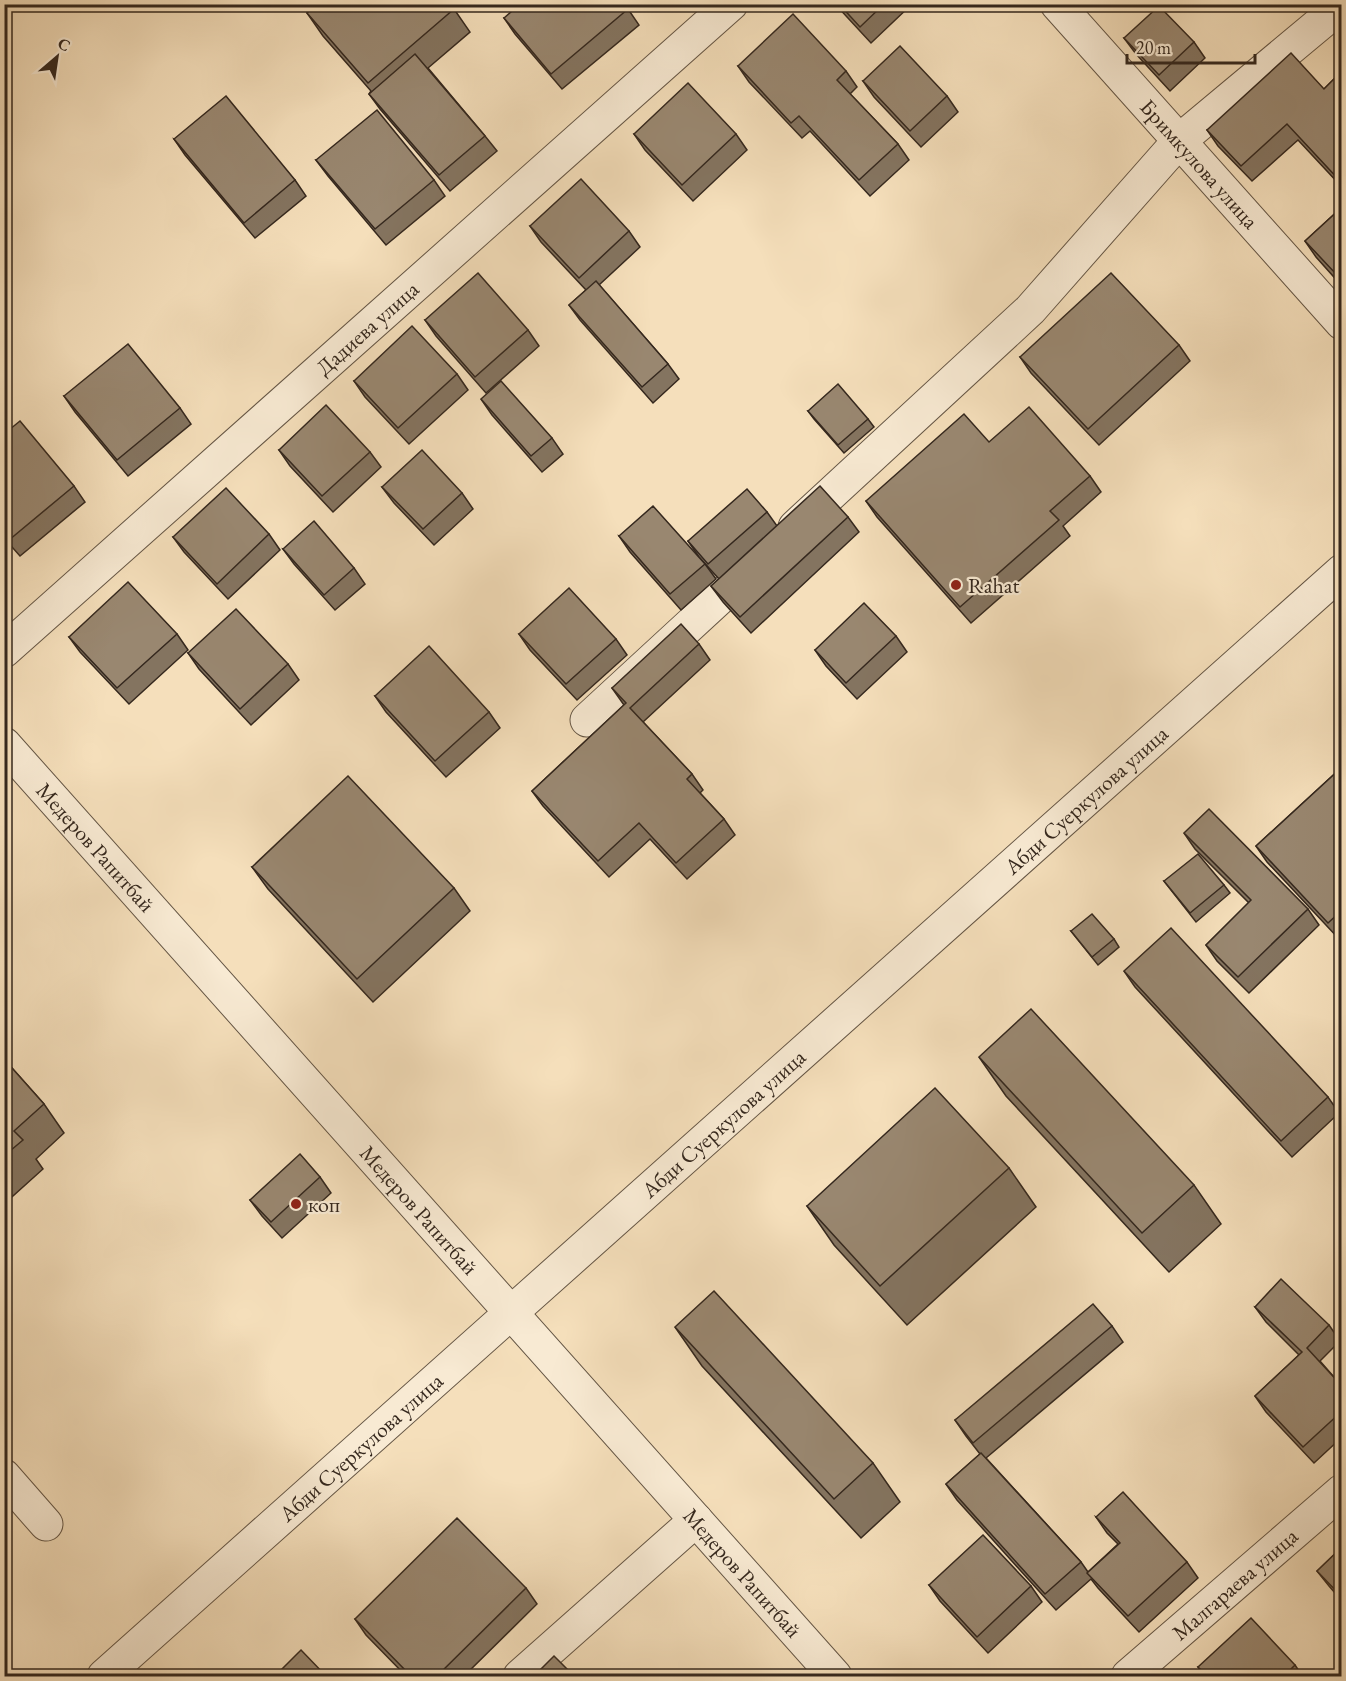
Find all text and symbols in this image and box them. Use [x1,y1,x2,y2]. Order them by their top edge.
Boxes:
north arrow [27,27,87,87]
scale bar [1127,27,1254,65]
text: С [54,32,74,56]
text: 20 m [1136,36,1171,59]
street label: Бримкулова улица [1134,93,1265,235]
street label: Дадиева улица [310,275,425,382]
place label: Rahat [968,571,1020,600]
marker: Rahat [949,578,963,592]
street label: Абди Суеркулова улица [997,719,1174,882]
street label: Медеров Рапитбай [30,776,161,919]
street label: Абди Суеркулова улица [635,1043,812,1205]
street label: Медеров Рапитбай [353,1139,485,1281]
place label: коп [308,1190,340,1219]
marker: коп [289,1197,303,1211]
street label: Абди Суеркулова улица [272,1366,449,1529]
street label: Медеров Рапитбай [677,1502,808,1644]
street label: Малгараева улица [1166,1522,1304,1647]

